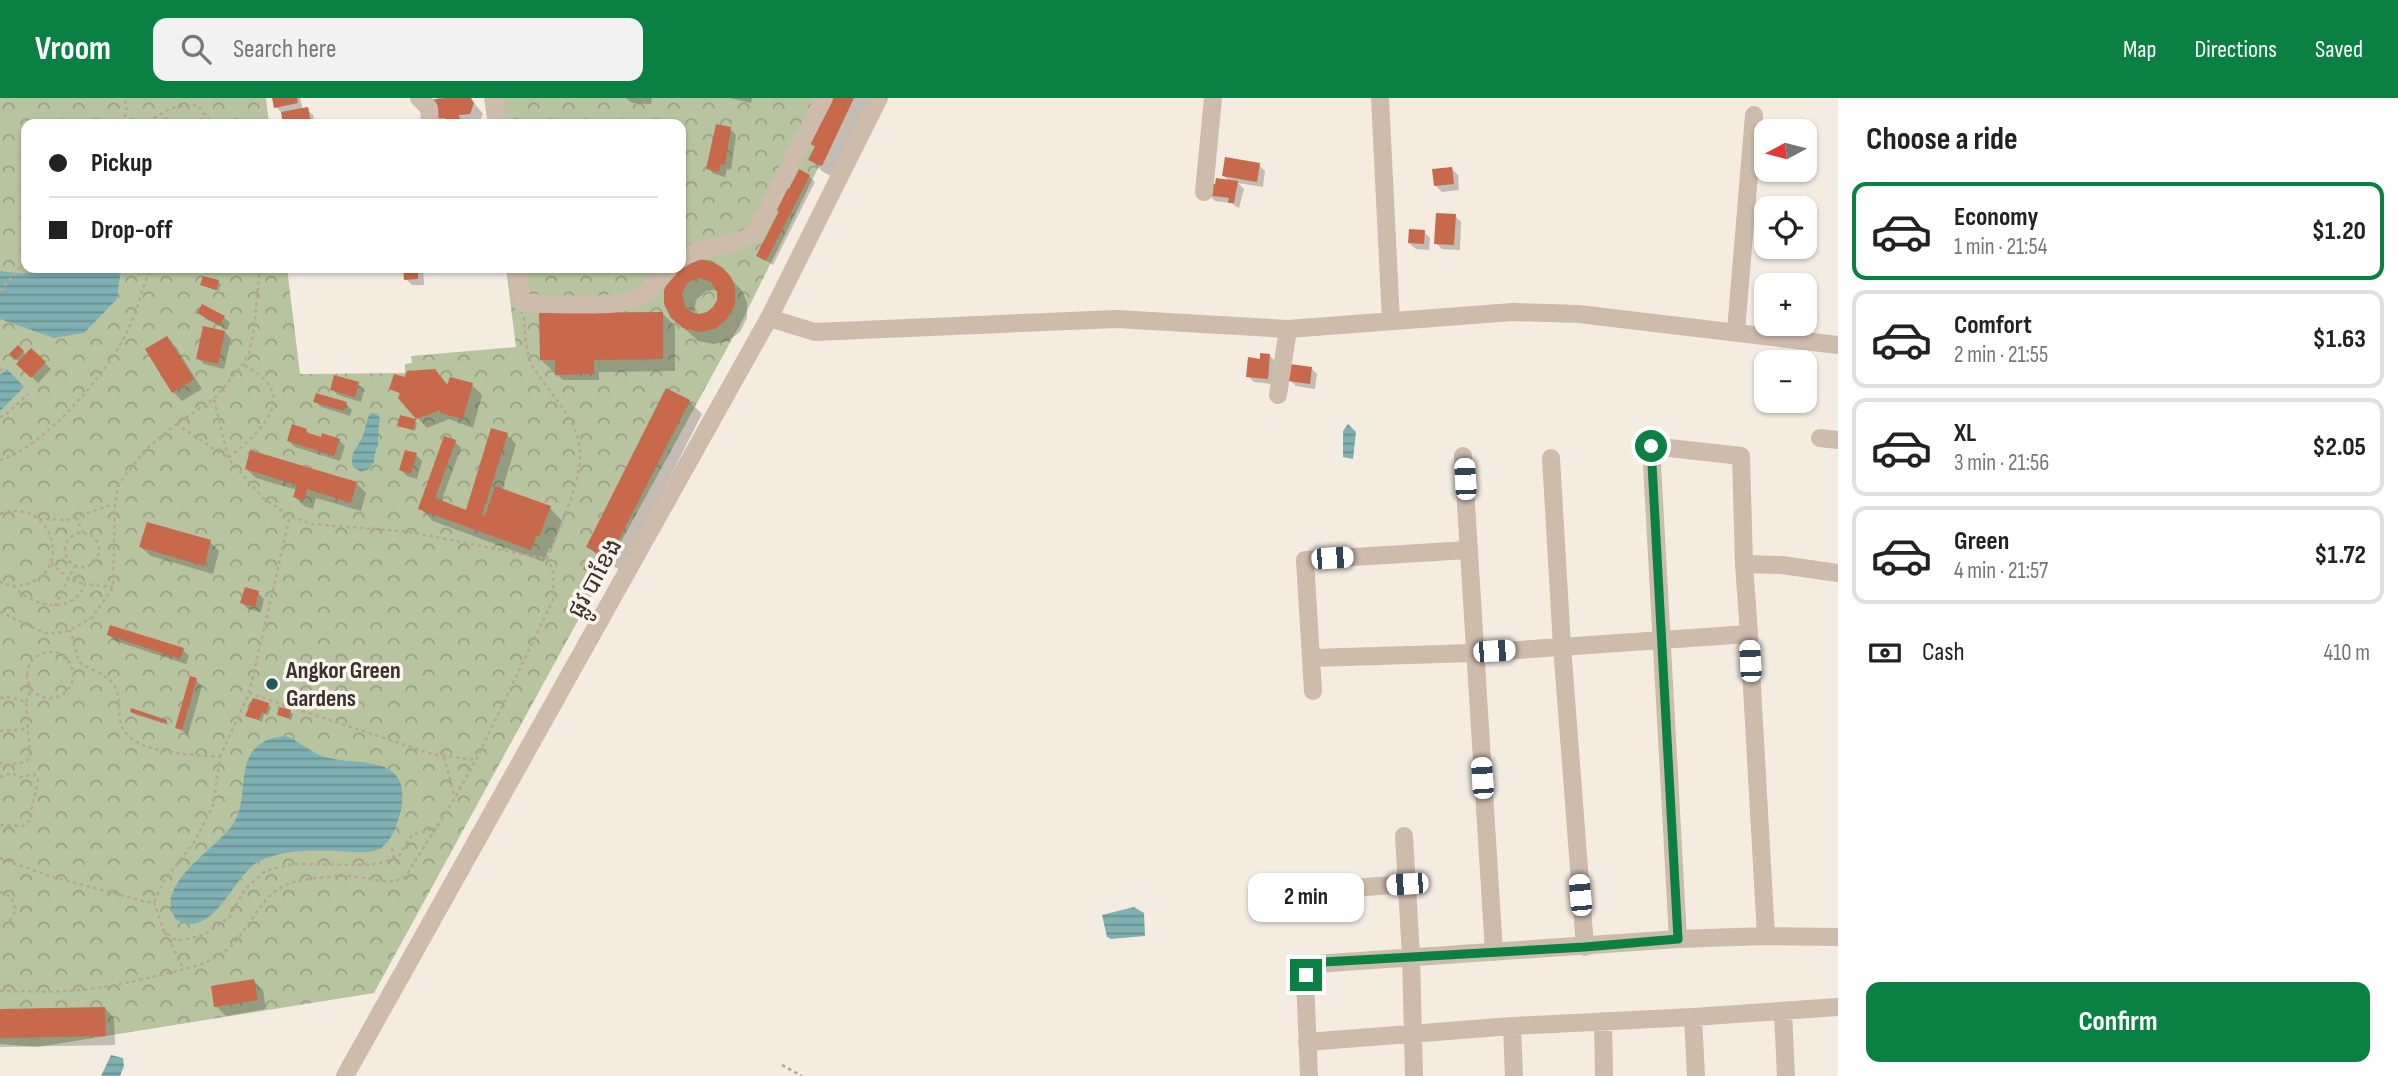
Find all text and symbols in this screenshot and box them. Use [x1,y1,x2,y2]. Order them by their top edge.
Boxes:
search box [153,18,643,81]
text: Vroom [35,29,111,69]
icon: search [177,30,215,68]
text: Search here [233,34,336,65]
text: Map [2123,35,2156,64]
text: Directions [2194,35,2277,64]
text: Saved [2315,35,2363,64]
north arrow [1754,119,1816,182]
map controls [1754,119,1817,413]
text: Choose a ride [1866,120,2018,159]
text: Pickup [91,148,153,179]
button: locate [1754,196,1817,259]
icon: car [1870,200,1933,263]
text: Economy [1954,202,2038,233]
text: Drop-off [91,215,172,246]
text: $1.20 [2312,216,2366,247]
text: 1 min · 21:54 [1954,233,2047,261]
button: + [1754,273,1817,336]
icon: car [1870,308,1933,371]
text: Comfort [1954,310,2032,341]
text: $1.63 [2313,324,2366,355]
text: 2 min · 21:55 [1954,341,2048,369]
button: − [1754,350,1817,413]
icon: car [1870,416,1933,479]
text: XL [1954,418,1976,449]
route start [1635,430,1667,462]
text: $2.05 [2312,432,2366,463]
text: 3 min · 21:56 [1954,449,2049,477]
car [1454,457,1477,501]
icon: car [1870,524,1933,587]
text: Green [1954,526,2009,557]
street label: ផ្លូវ បាខែង [561,533,635,626]
text: $1.72 [2314,540,2366,571]
car [1311,546,1354,570]
text: 4 min · 21:57 [1954,557,2048,585]
icon: cash [1866,634,1904,672]
text: Cash [1922,637,1965,668]
car [1473,639,1516,663]
car [1739,639,1762,683]
text: 410 m [2324,639,2370,667]
place label: Angkor Green Gardens [285,656,401,713]
marker: Angkor Green Gardens [264,676,280,692]
car [1471,756,1494,800]
car [1386,872,1429,896]
car [1568,873,1593,917]
callout: 2 min [1248,874,1364,922]
text: 2 min [1284,883,1328,911]
route end [1290,959,1322,991]
button: Confirm [1866,982,2370,1062]

